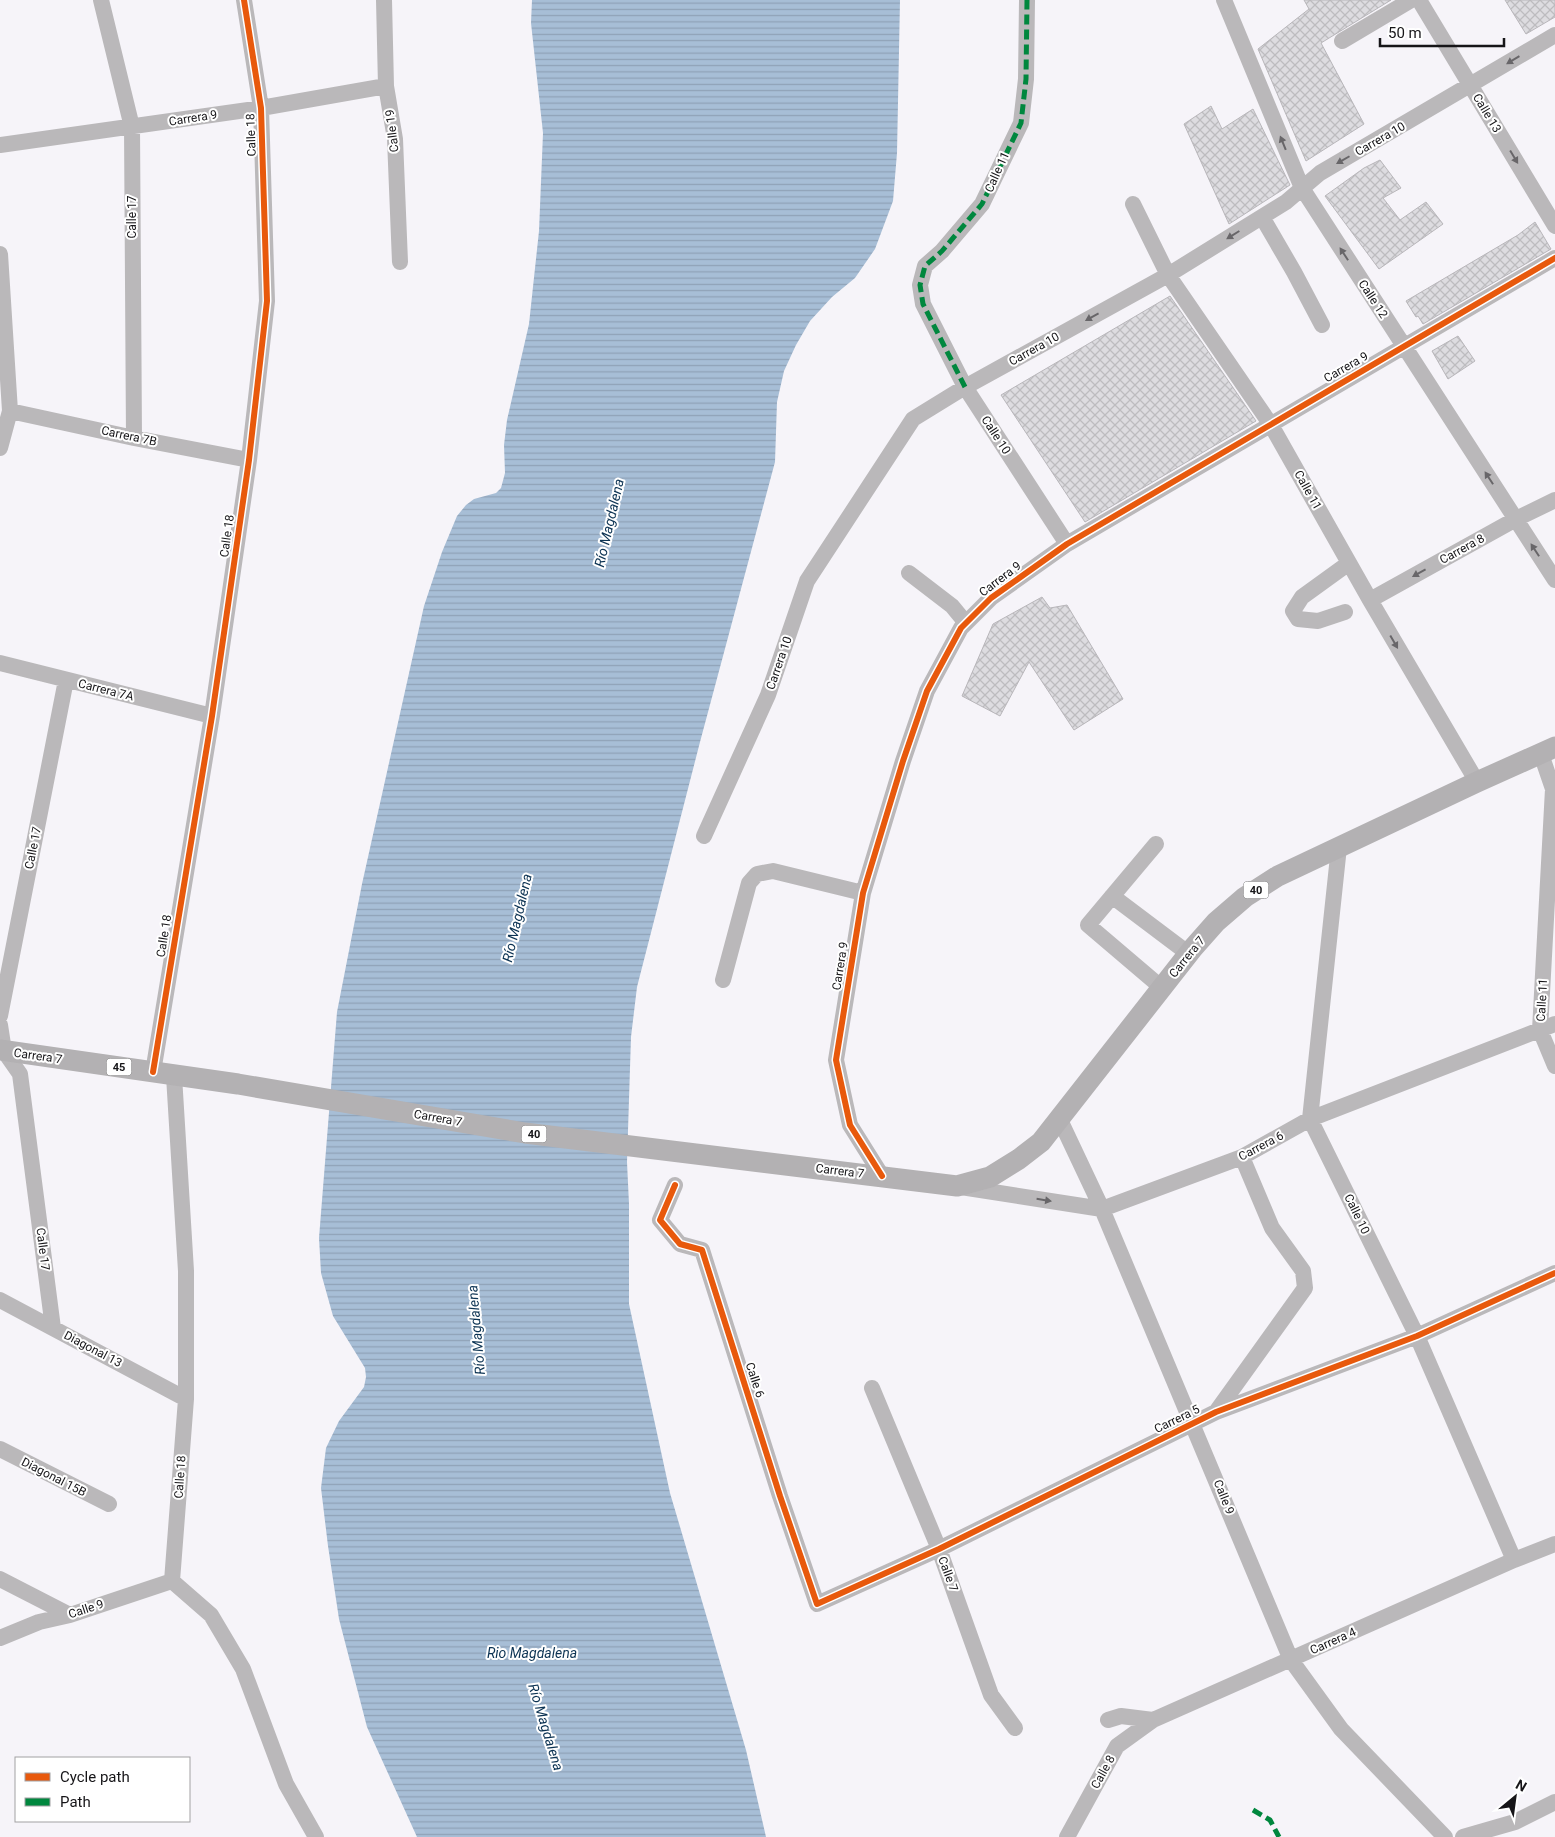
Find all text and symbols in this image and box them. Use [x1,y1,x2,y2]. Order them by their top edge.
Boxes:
scale bar [1380,15,1504,47]
text: 50 m [1388,24,1422,42]
one-way arrow [1507,56,1520,65]
street label: Calle 13 [1470,91,1504,135]
street label: Carrera 9 [168,107,218,129]
street label: Calle 19 [382,109,402,153]
street label: Calle 18 [243,113,259,157]
street label: Carrera 10 [1352,119,1408,159]
one-way arrow [1279,136,1287,150]
street label: Calle 11 [982,150,1012,194]
one-way arrow [1509,151,1518,164]
one-way arrow [1335,156,1350,164]
street label: Calle 17 [125,195,139,239]
one-way arrow [1226,230,1239,240]
one-way arrow [1339,247,1349,260]
street label: Calle 12 [1355,277,1391,321]
one-way arrow [1085,313,1100,321]
street label: Carrera 10 [1006,329,1062,369]
street label: Carrera 9 [1321,349,1371,385]
street label: Calle 10 [978,413,1014,457]
street label: Carrera 7B [100,423,158,449]
street label: Calle 11 [1291,468,1325,512]
one-way arrow [1485,471,1494,485]
water label: Río Magdalena [591,477,627,569]
street label: Calle 18 [217,513,237,558]
street label: Carrera 8 [1437,531,1487,567]
one-way arrow [1530,543,1540,556]
street label: Carrera 9 [976,559,1024,599]
one-way arrow [1413,568,1426,577]
street label: Carrera 10 [763,634,795,692]
one-way arrow [1390,636,1399,649]
street label: Carrera 7A [77,676,135,704]
street label: Calle 17 [22,825,44,870]
water label: Río Magdalena [499,872,535,964]
road number: 40 [1244,882,1268,898]
street label: Calle 18 [154,913,174,958]
street label: Carrera 7 [1166,933,1208,980]
street label: Carrera 9 [829,941,851,991]
street label: Calle 11 [1534,978,1550,1022]
street label: Carrera 7 [13,1046,63,1066]
road number: 45 [106,1058,132,1076]
street label: Carrera 7 [413,1107,463,1129]
road number: 40 [522,1126,546,1142]
street label: Carrera 6 [1236,1128,1286,1164]
street label: Carrera 7 [815,1161,865,1181]
street label: Calle 10 [1341,1192,1373,1237]
one-way arrow [1036,1196,1052,1204]
street label: Calle 17 [33,1227,53,1271]
water label: Río Magdalena [464,1284,488,1376]
street label: Diagonal 13 [62,1328,124,1370]
street label: Calle 6 [743,1361,767,1400]
street label: Carrera 5 [1152,1402,1202,1436]
street label: Diagonal 15B [19,1455,89,1499]
street label: Calle 18 [172,1455,189,1499]
street label: Calle 9 [1211,1478,1237,1516]
street label: Calle 7 [935,1555,961,1594]
street label: Calle 9 [67,1597,105,1621]
street label: Carrera 4 [1308,1625,1358,1657]
water label: Rio Magdalena [487,1645,577,1661]
water label: Río Magdalena [525,1682,567,1772]
street label: Calle 8 [1088,1753,1118,1791]
legend [15,1757,190,1822]
text: Cycle path [60,1768,130,1786]
north arrow [1490,1772,1540,1822]
text: N [1513,1776,1530,1795]
text: Path [60,1793,91,1811]

